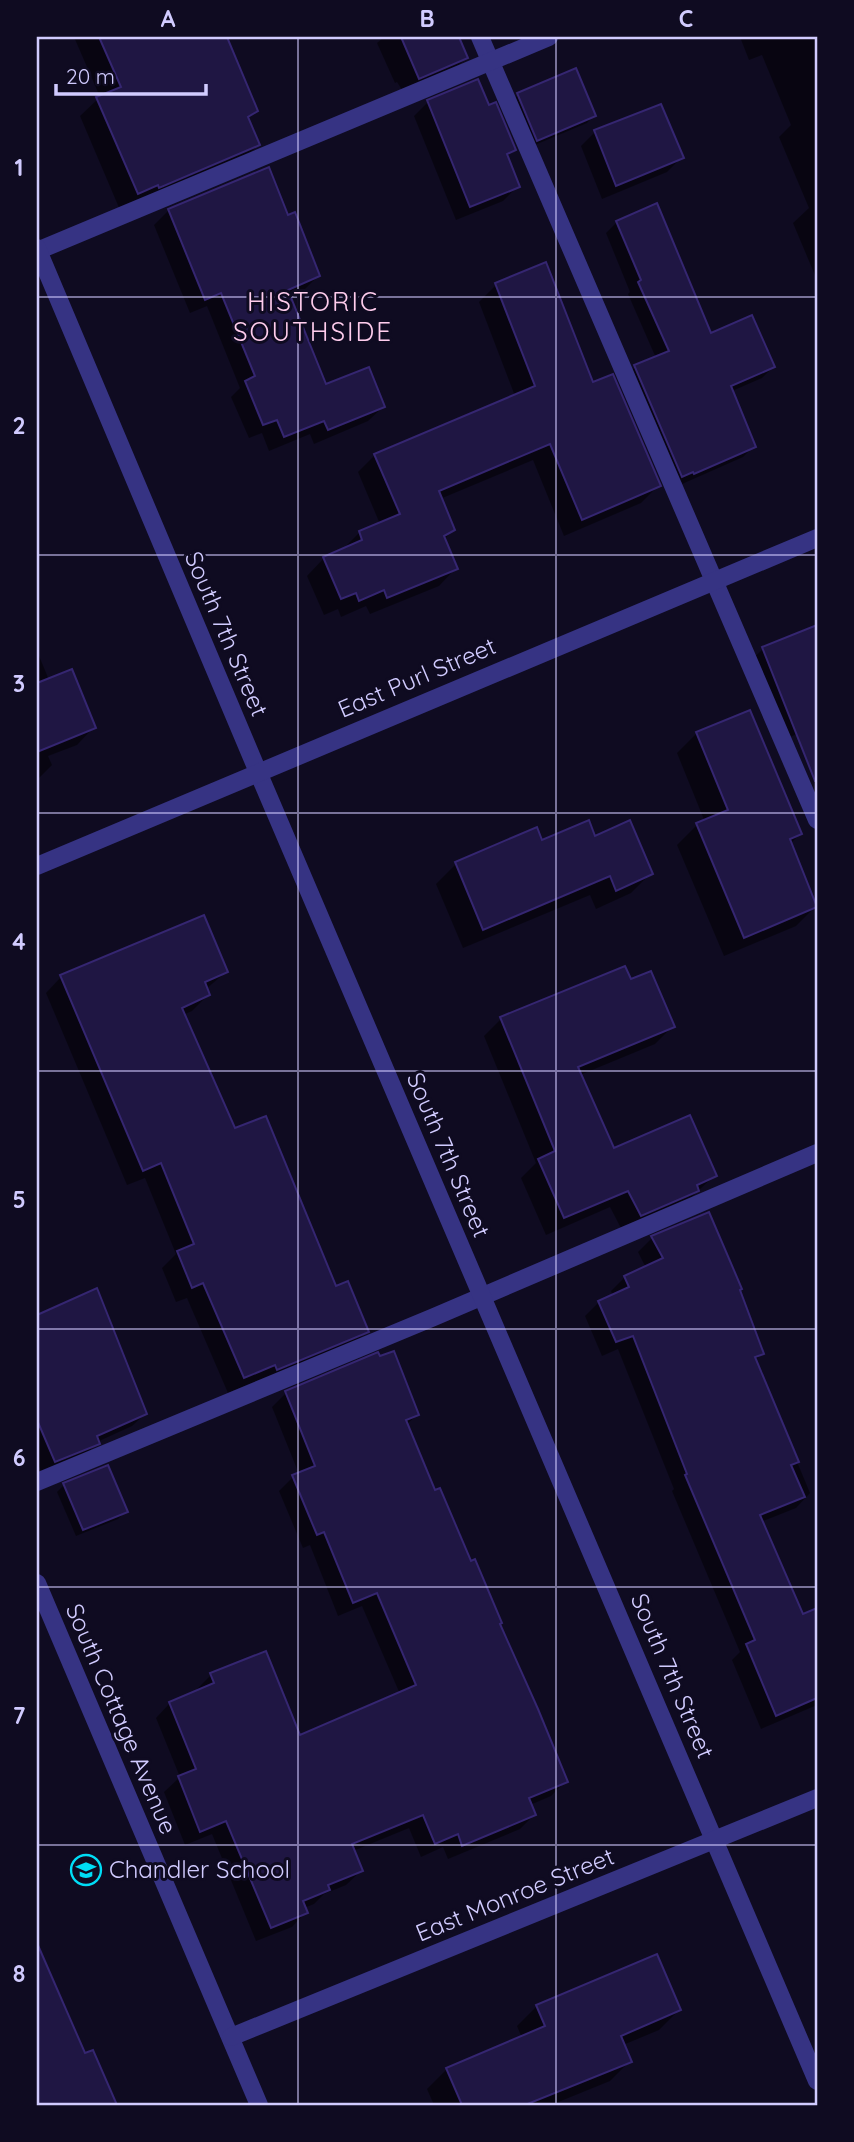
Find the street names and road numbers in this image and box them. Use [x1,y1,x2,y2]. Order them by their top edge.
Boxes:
street label: South 7th Street [179,547,275,721]
street label: East Purl Street [333,630,500,724]
street label: South 7th Street [401,1068,497,1242]
street label: South 7th Street [625,1589,721,1763]
street label: South Cottage Avenue [60,1599,184,1838]
street label: East Monroe Street [411,1841,618,1948]

